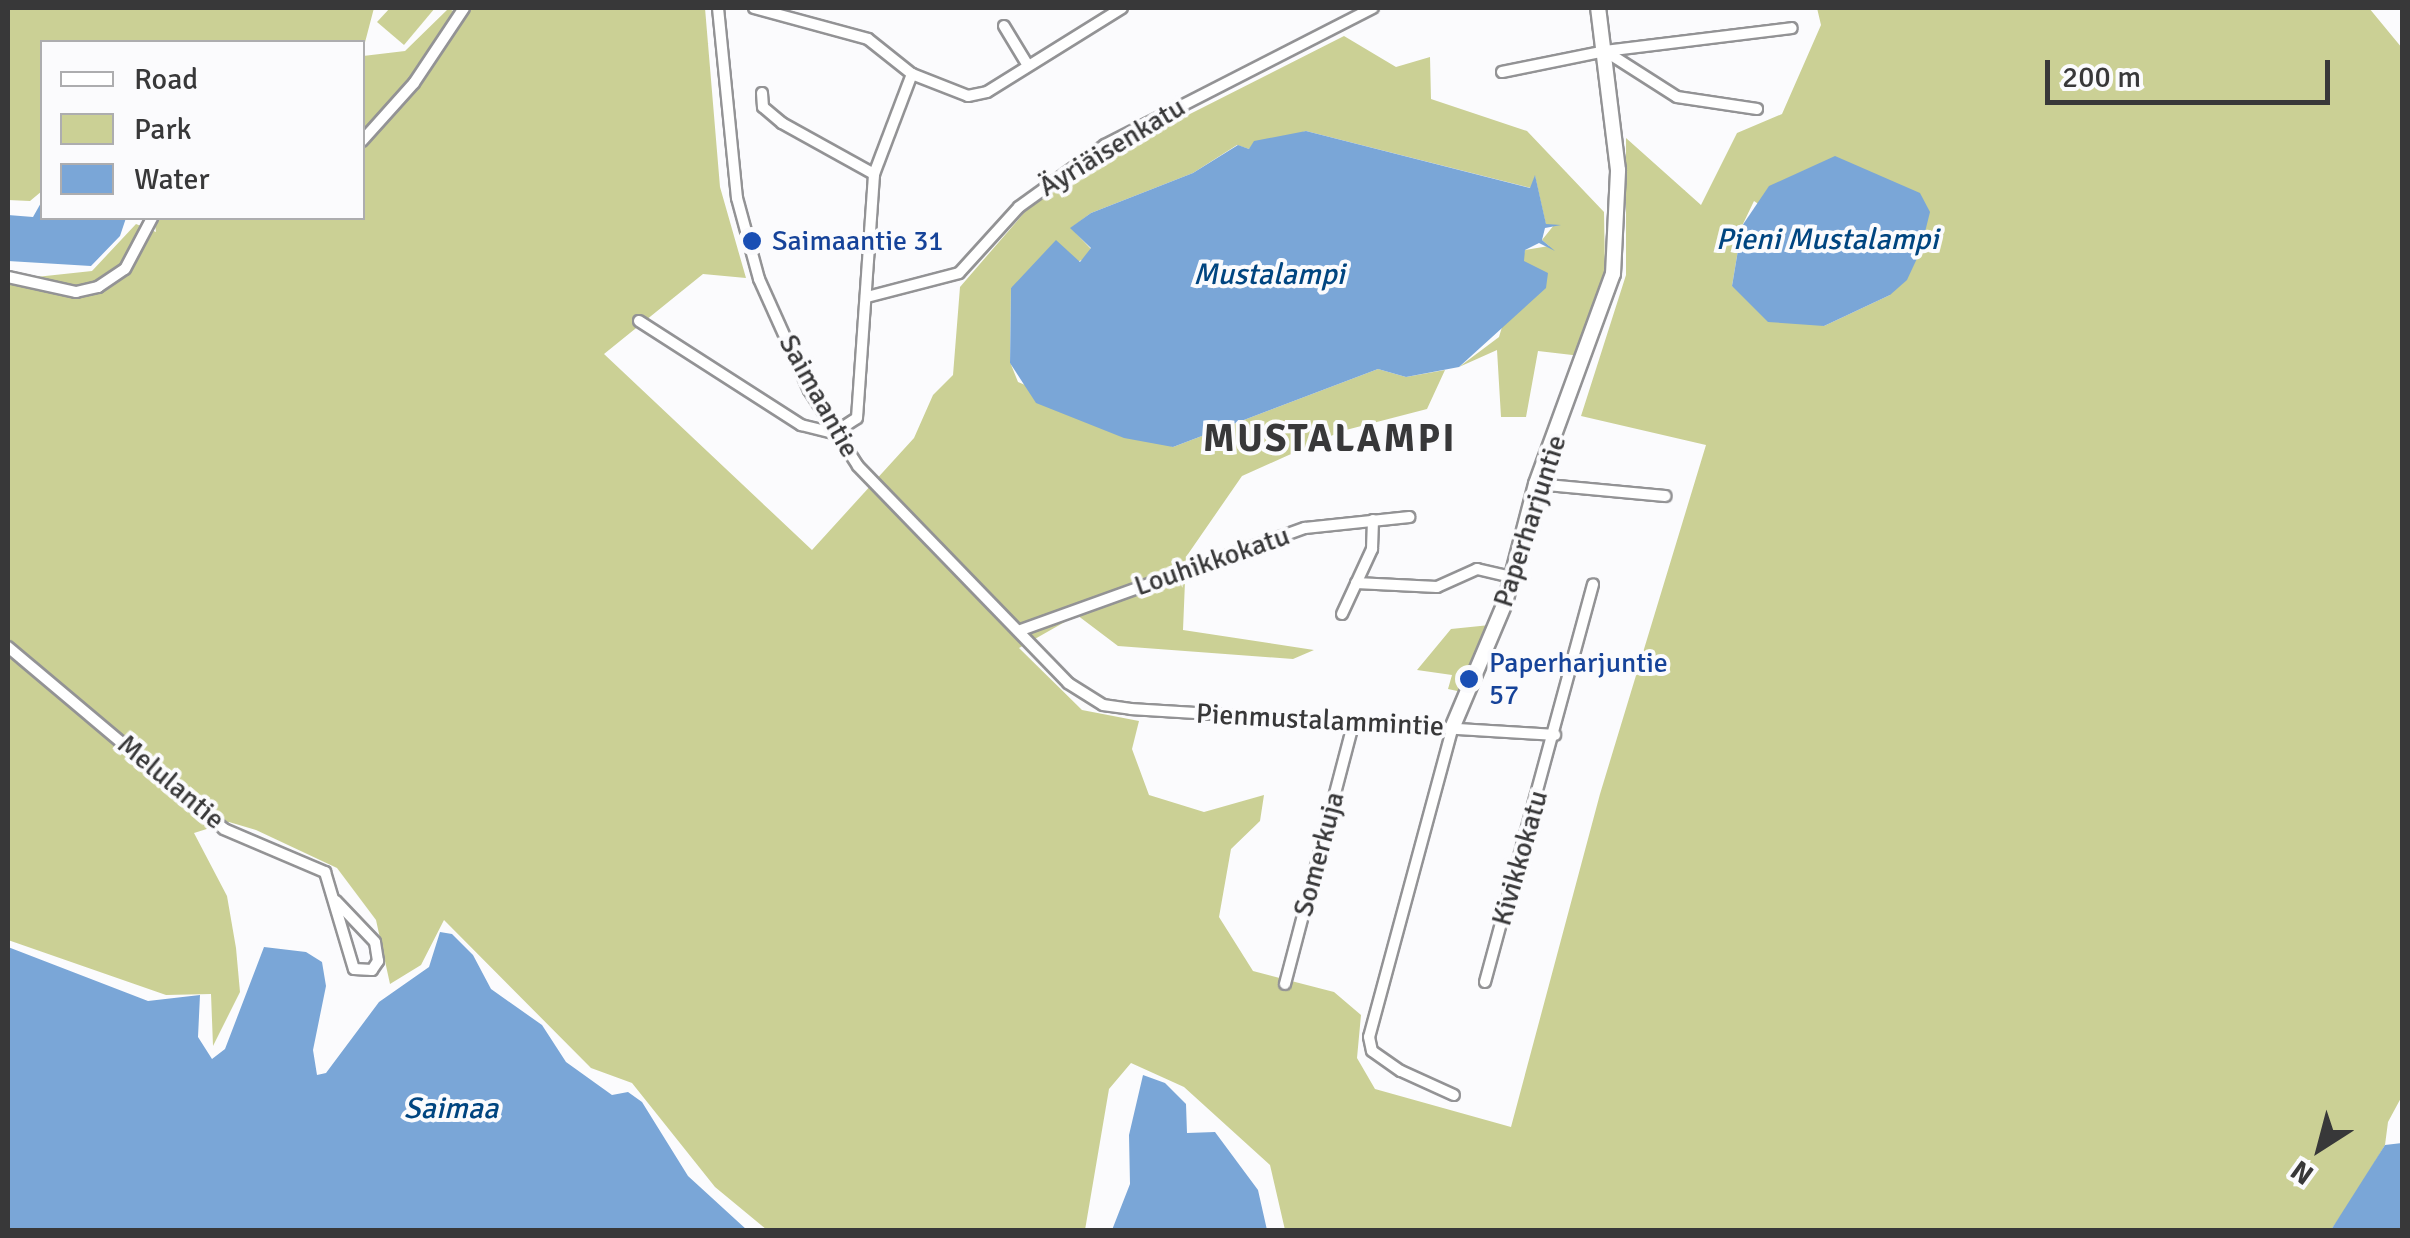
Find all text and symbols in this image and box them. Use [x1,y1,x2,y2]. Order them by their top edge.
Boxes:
legend [40,40,365,220]
scale bar [2050,40,2335,102]
text: 200 m [2062,59,2141,96]
text: Road [134,61,198,98]
street label: Äyriäisenkatu [1033,90,1191,204]
text: Park [134,111,192,148]
text: Water [134,161,210,198]
water label: Pieni Mustalampi [1716,222,1938,258]
place label: Saimaantie 31 [772,224,943,258]
marker: Saimaantie 31 [741,230,763,252]
water label: Mustalampi [1193,257,1345,293]
street label: Saimaantie [772,329,866,463]
district label: MUSTALAMPI [1203,416,1457,462]
street label: Paperharjuntie [1486,431,1574,611]
street label: Louhikkokatu [1130,519,1294,603]
place label: Paperharjuntie 57 [1489,646,1668,712]
marker: Paperharjuntie 57 [1458,668,1480,690]
street label: Pienmustalammintie [1195,697,1445,743]
street label: Melulantie [111,728,231,836]
street label: Kivikkokatu [1485,787,1555,929]
street label: Somerkuja [1286,788,1352,920]
water label: Saimaa [404,1091,498,1127]
north arrow [2270,1098,2370,1198]
text: N [2284,1153,2320,1192]

